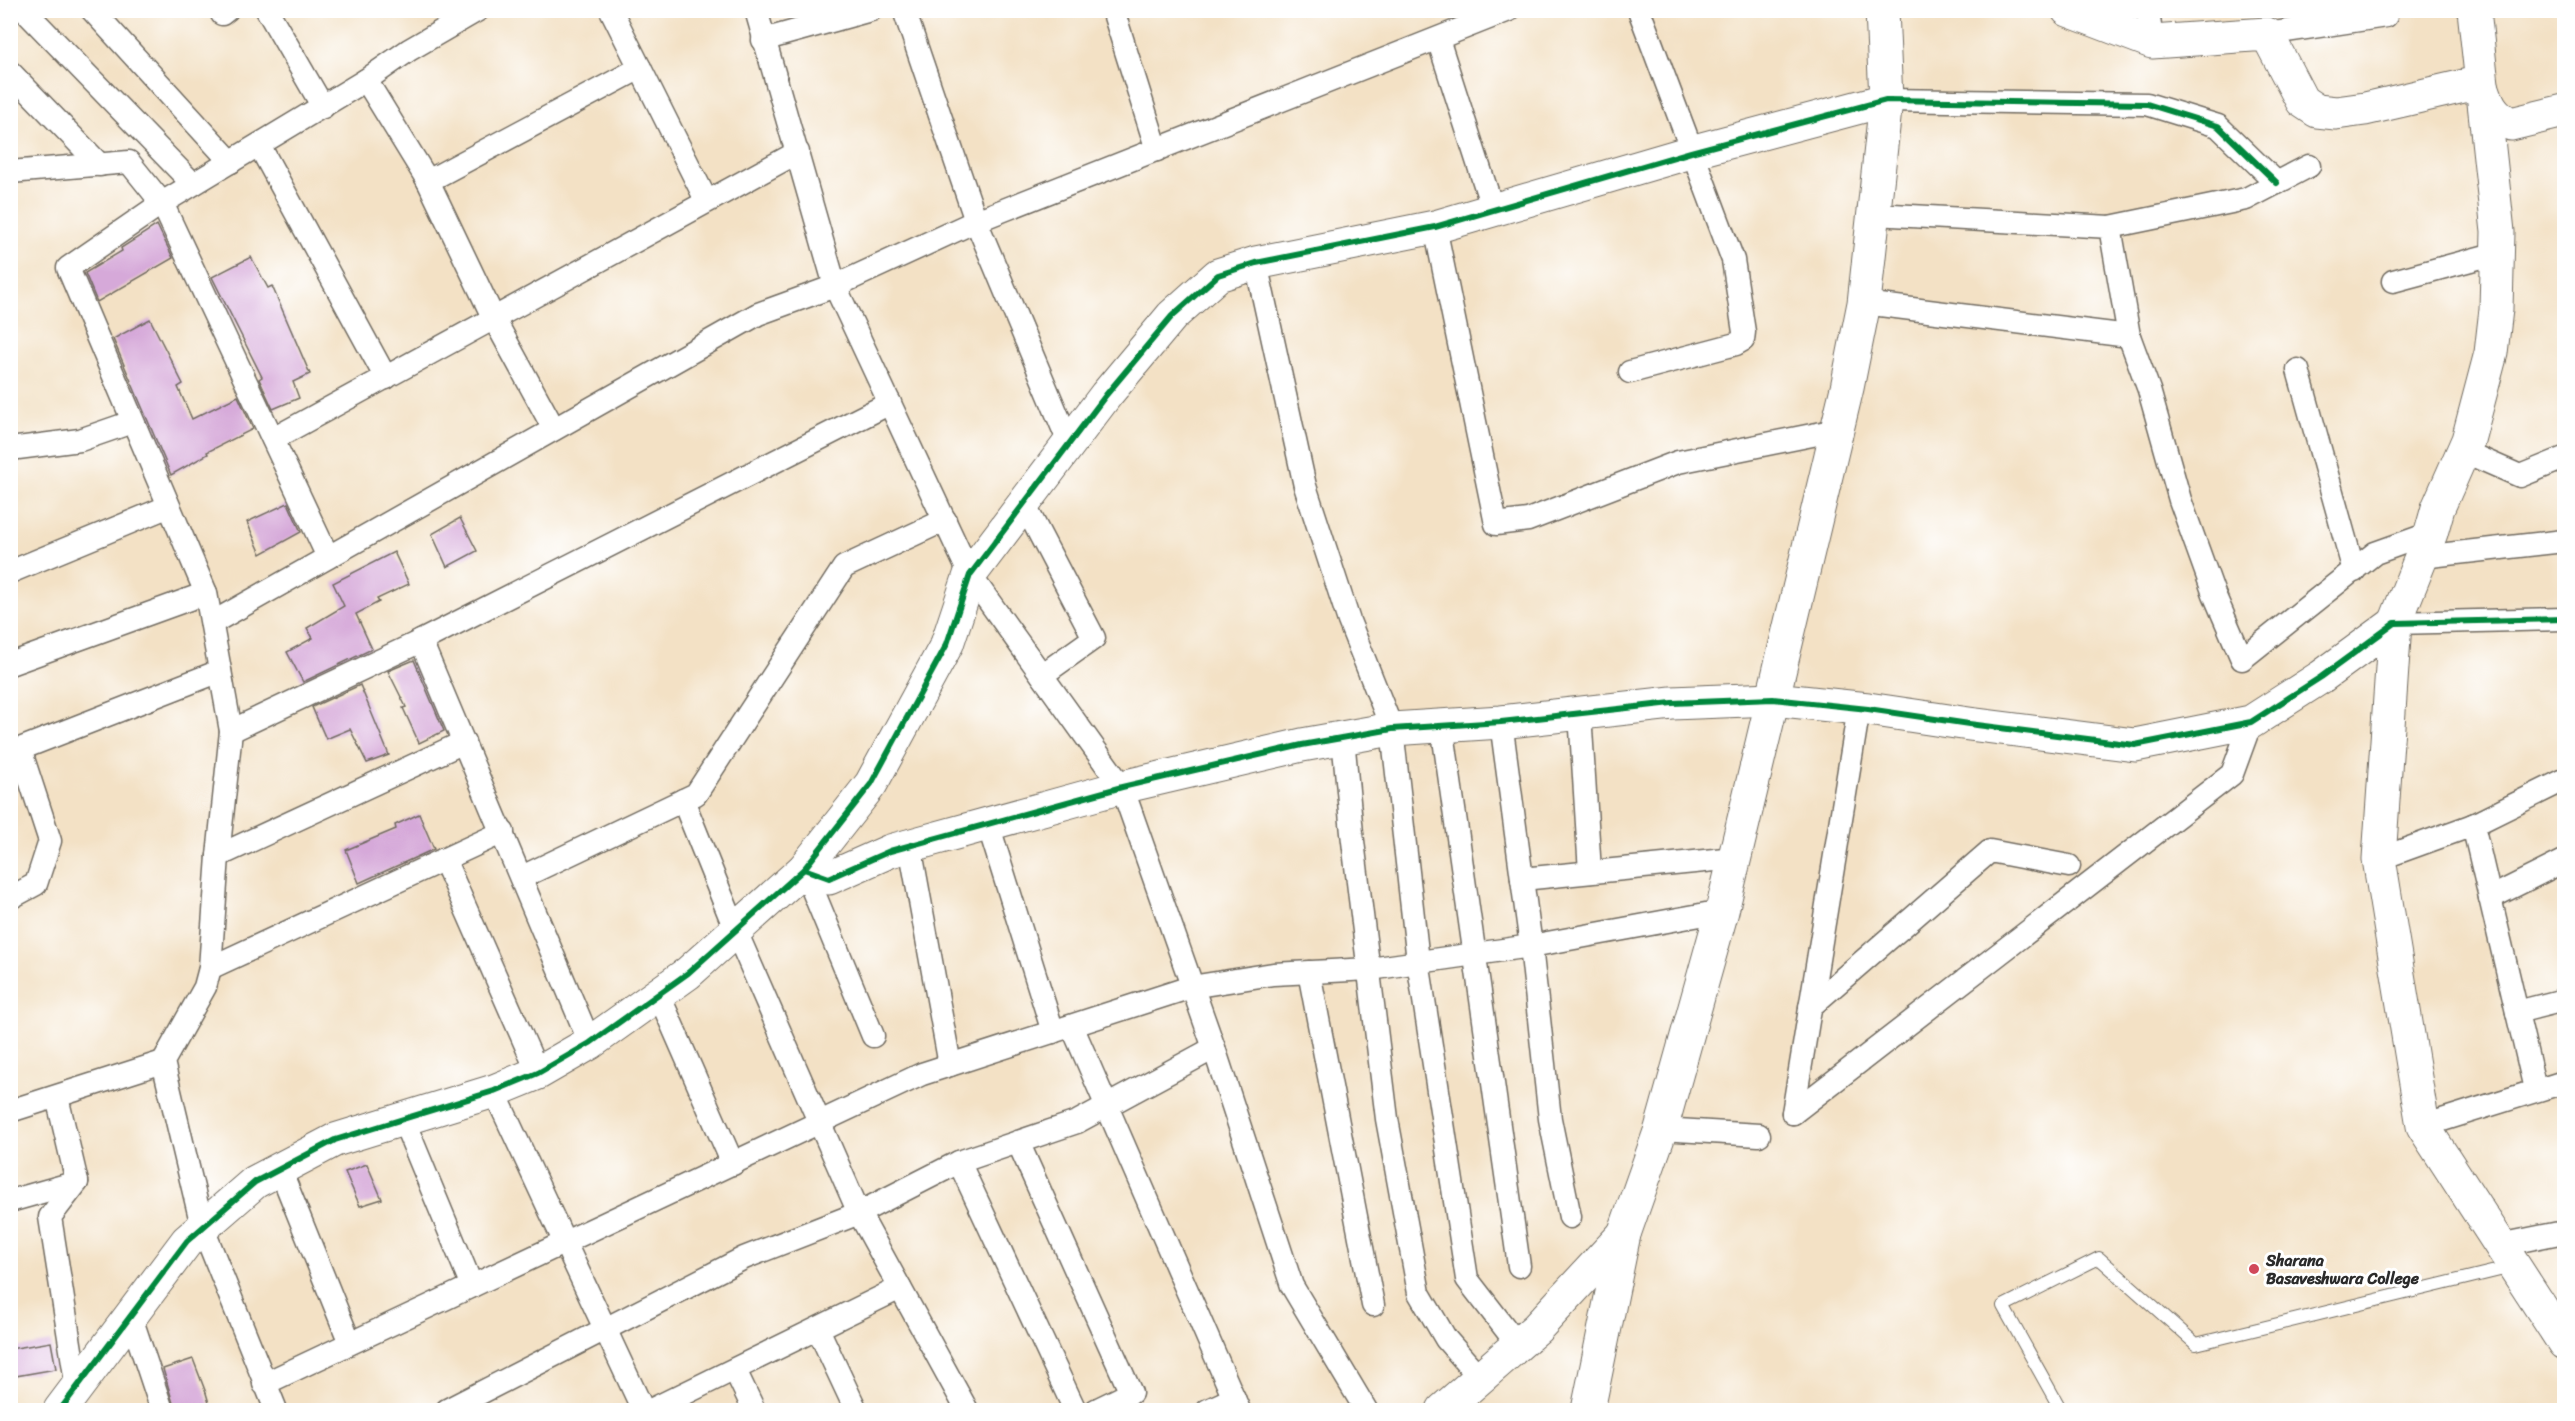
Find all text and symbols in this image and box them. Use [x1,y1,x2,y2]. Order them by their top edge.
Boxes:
place label: Sharana Basaveshwara College [2265,1246,2420,1293]
marker: Sharana Basaveshwara College [2247,1262,2261,1276]

